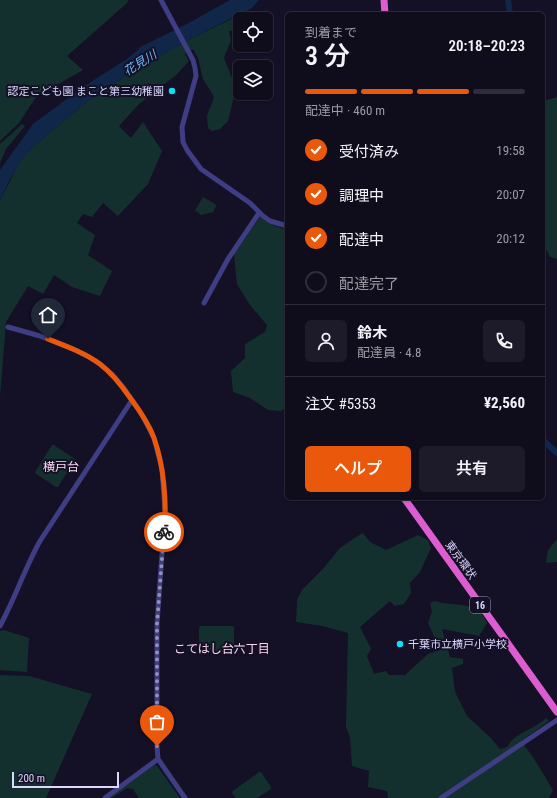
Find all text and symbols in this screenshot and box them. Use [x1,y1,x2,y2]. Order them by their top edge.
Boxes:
map controls [233,12,273,100]
button: locate [233,12,273,52]
text: 到着まで [305,25,357,40]
text: 20:18–20:23 [448,37,525,55]
text: 3 分 [305,41,350,71]
water label: 花見川 [121,46,161,78]
button: layers [233,60,273,100]
place label: 認定こども園 まこと第三幼稚園 [7,85,164,98]
marker: 認定こども園 まこと第三幼稚園 [167,86,177,96]
text: 配達中 · 460 m [305,103,385,118]
icon: check [305,139,327,161]
text: 受付済み [339,143,399,161]
text: 19:58 [496,143,525,158]
icon: check [305,183,327,205]
text: 調理中 [339,187,384,205]
text: 20:07 [496,187,525,202]
icon: check [305,227,327,249]
text: 配達中 [339,231,384,249]
text: 20:12 [496,231,525,246]
text: 配達完了 [339,275,399,293]
pin [31,298,65,339]
icon: home [37,304,59,326]
button: person [305,320,347,362]
button: phone [483,320,525,362]
text: 鈴木 [357,324,387,342]
text: 配達員 · 4.8 [357,345,421,360]
text: ¥2,560 [484,394,525,412]
text: 注文 #5353 [305,395,376,413]
button: ヘルプ [305,446,411,492]
button: 共有 [419,446,525,492]
district label: 横戸台 [43,460,79,474]
courier [144,512,184,552]
icon: bike [153,521,175,543]
street label: 東京環状 [442,539,479,583]
road number: 16 [470,597,490,613]
place label: 千葉市立横戸小学校 [408,638,507,651]
marker: 千葉市立横戸小学校 [395,639,405,649]
district label: こてはし台六丁目 [174,642,270,656]
pin [140,705,174,746]
icon: bag [146,711,168,733]
scale bar [12,770,119,789]
text: 200 m [18,772,45,785]

